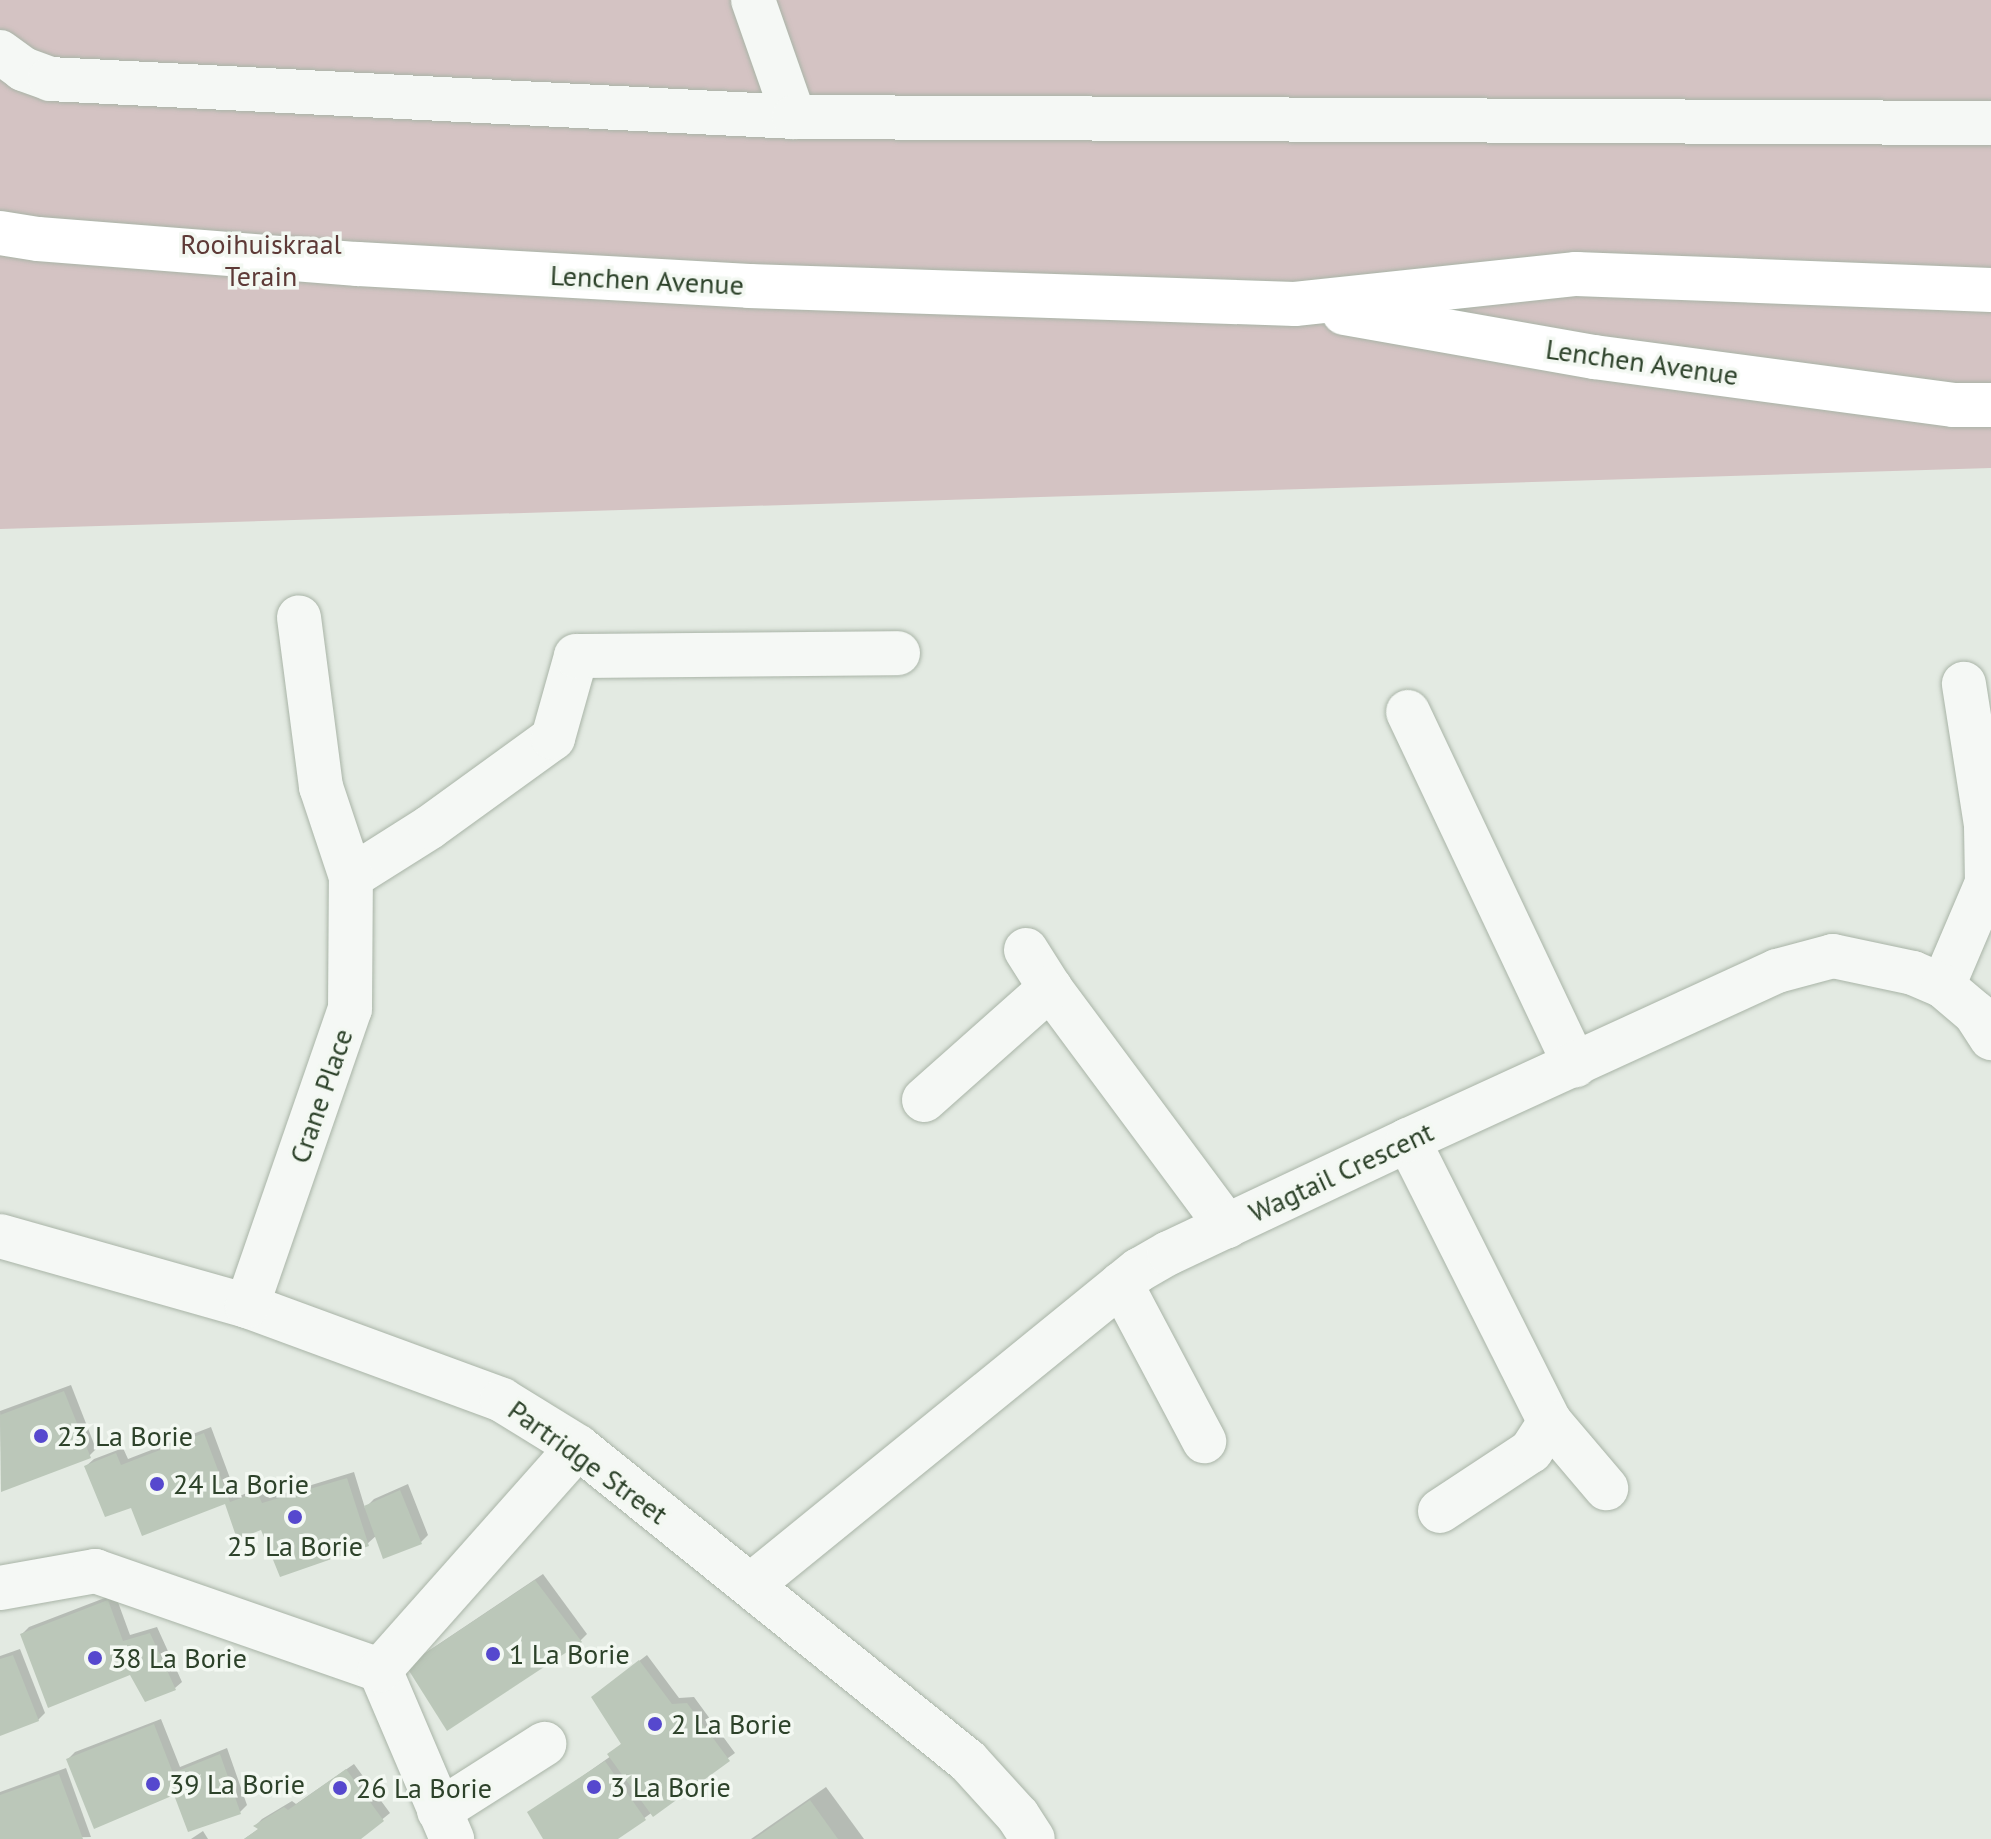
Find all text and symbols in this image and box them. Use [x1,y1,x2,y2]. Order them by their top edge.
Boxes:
park label: Rooihuiskraal Terain [180,227,342,293]
street label: Lenchen Avenue [549,258,745,302]
street label: Lenchen Avenue [1543,332,1741,392]
street label: Crane Place [282,1024,360,1168]
street label: Wagtail Crescent [1243,1115,1439,1229]
street label: Partridge Street [502,1393,674,1531]
place label: 23 La Borie [57,1419,193,1453]
marker: 23 La Borie [32,1427,50,1445]
place label: 24 La Borie [173,1467,309,1501]
marker: 24 La Borie [148,1475,166,1493]
marker: 25 La Borie [286,1508,304,1526]
place label: 25 La Borie [227,1529,363,1563]
place label: 1 La Borie [509,1637,630,1671]
place label: 38 La Borie [111,1641,247,1675]
marker: 1 La Borie [484,1645,502,1663]
marker: 38 La Borie [86,1649,104,1667]
place label: 2 La Borie [671,1707,792,1741]
marker: 2 La Borie [646,1715,664,1733]
place label: 39 La Borie [169,1767,305,1801]
place label: 3 La Borie [610,1770,731,1804]
place label: 26 La Borie [356,1771,492,1805]
marker: 39 La Borie [144,1775,162,1793]
marker: 3 La Borie [585,1778,603,1796]
marker: 26 La Borie [331,1779,349,1797]

